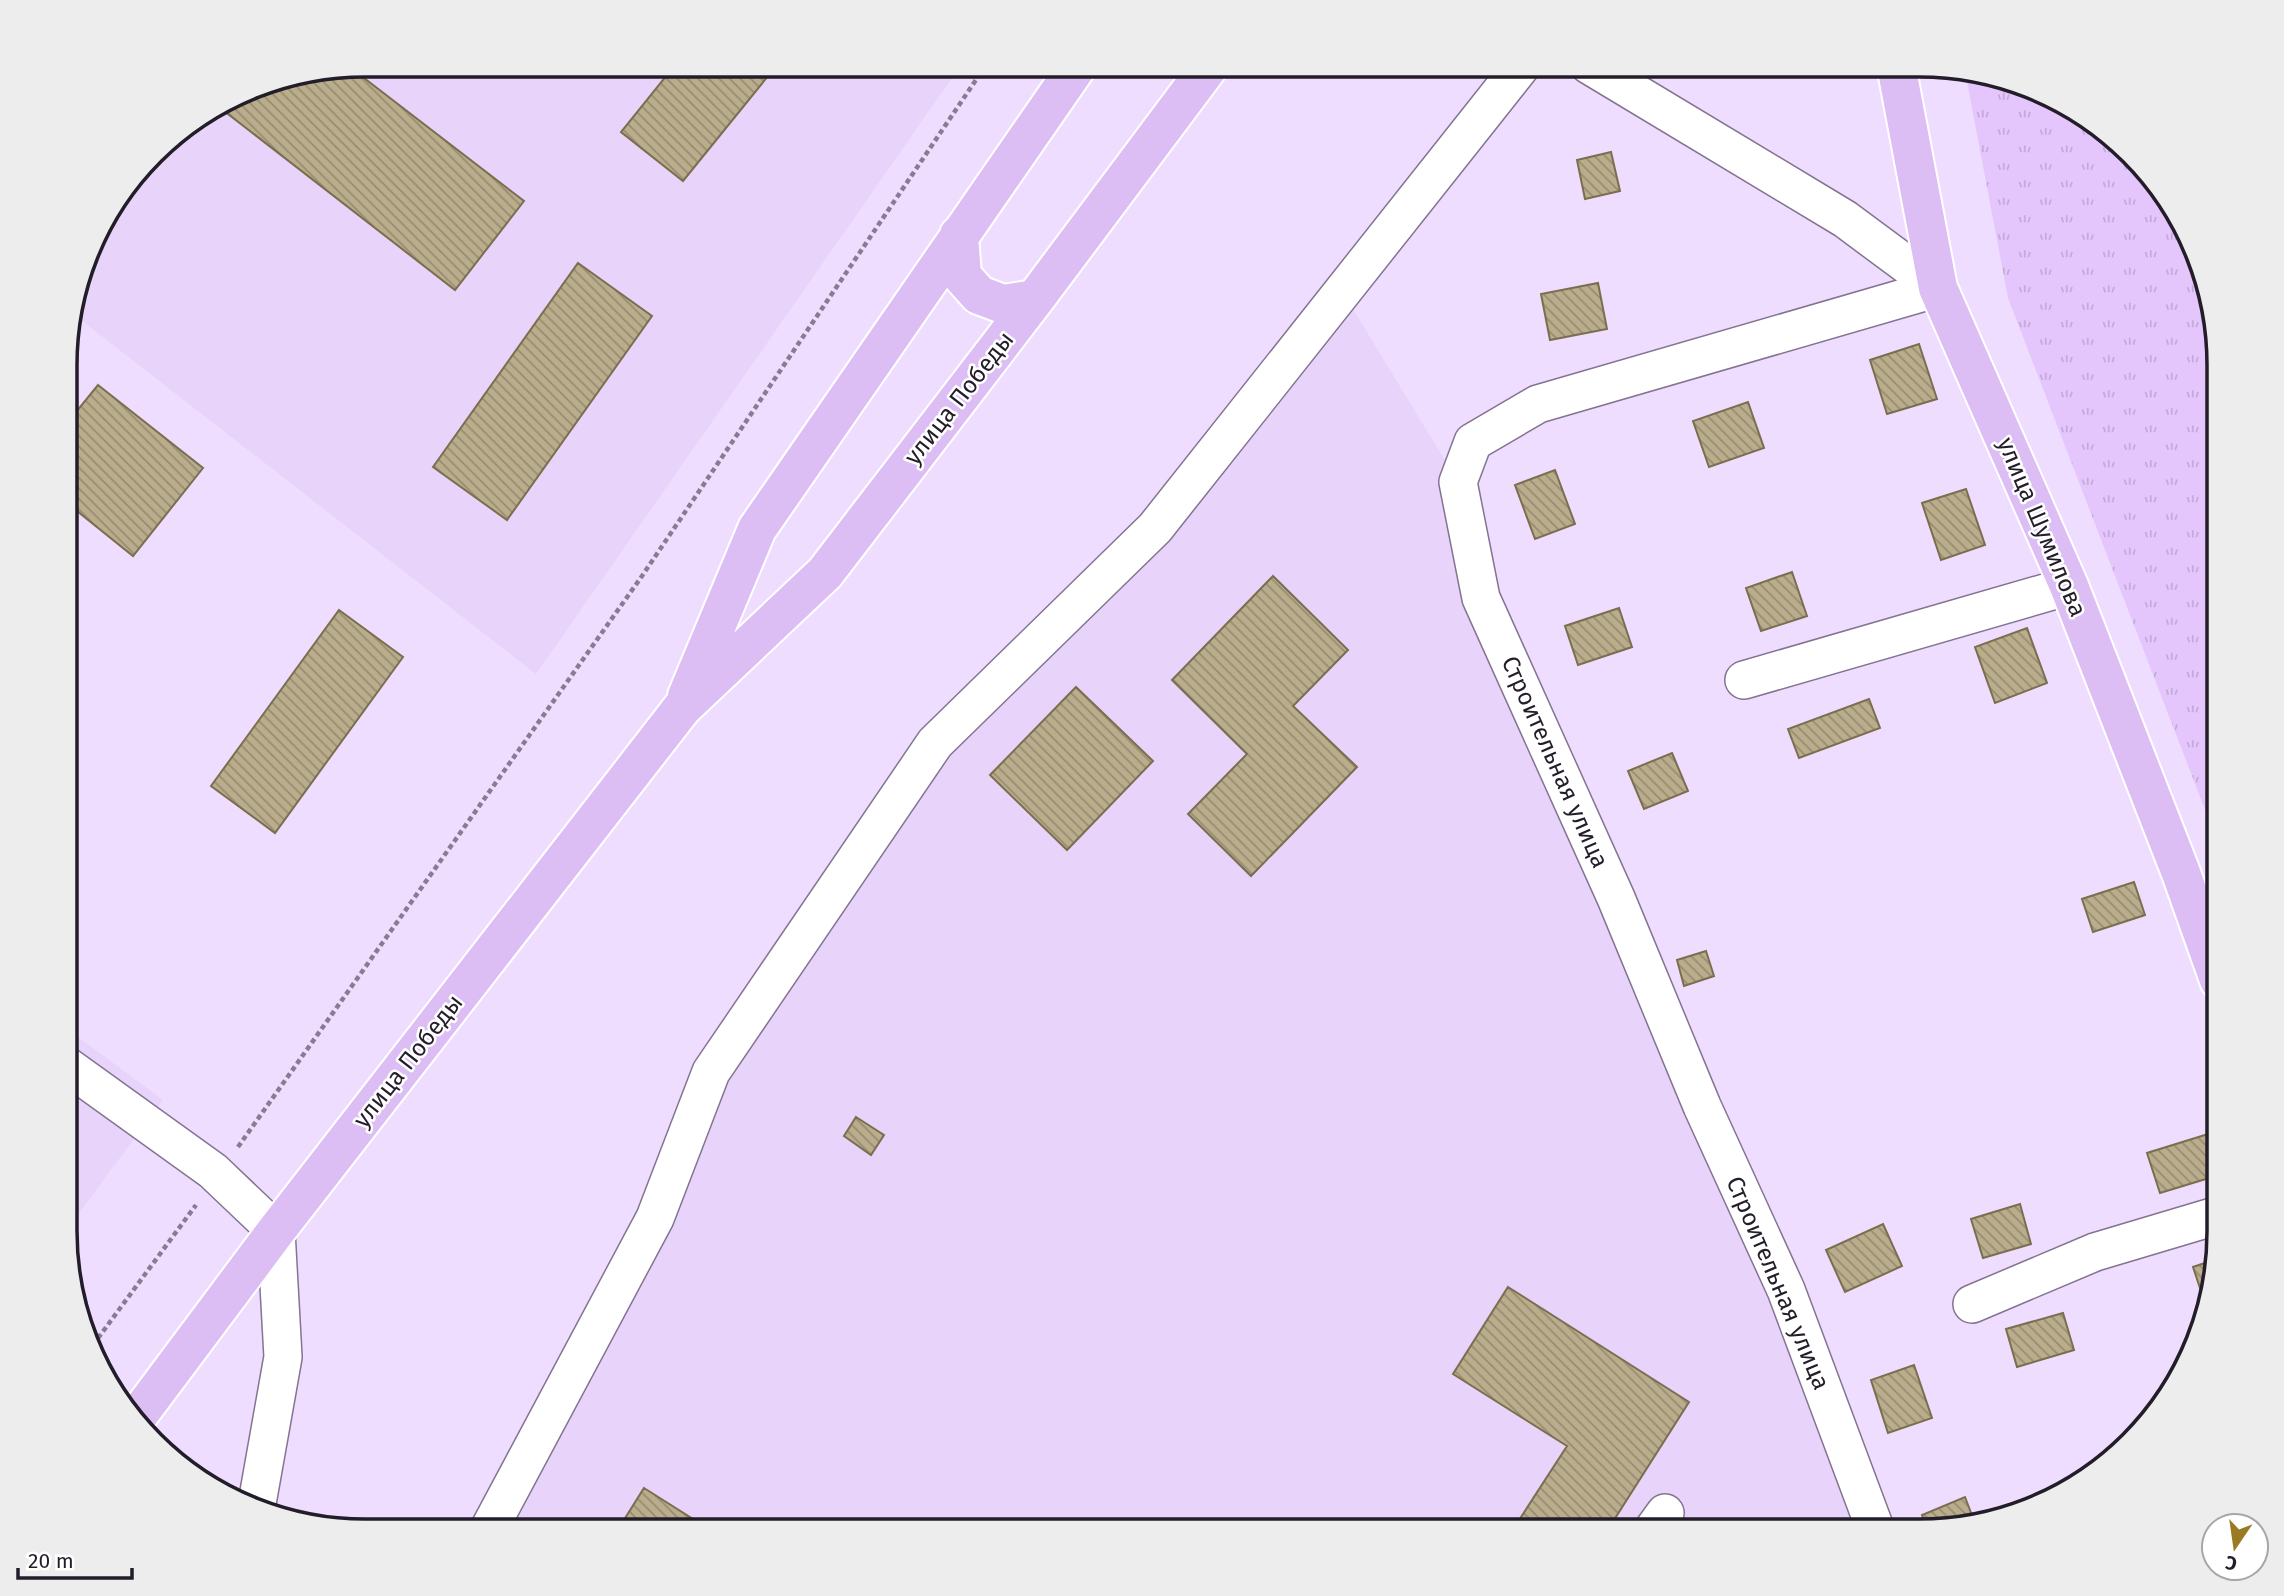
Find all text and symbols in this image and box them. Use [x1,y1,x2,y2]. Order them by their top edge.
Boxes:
street label: улица Победы [898,326,1020,470]
street label: улица Шумилова [1992,433,2092,621]
street label: Строительная улица [1496,652,1614,872]
street label: улица Победы [347,989,469,1133]
street label: Строительная улица [1720,1172,1836,1394]
north arrow [2200,1512,2270,1582]
scale bar [18,1536,131,1580]
text: 20 m [28,1548,74,1574]
text: С [2223,1551,2239,1576]

